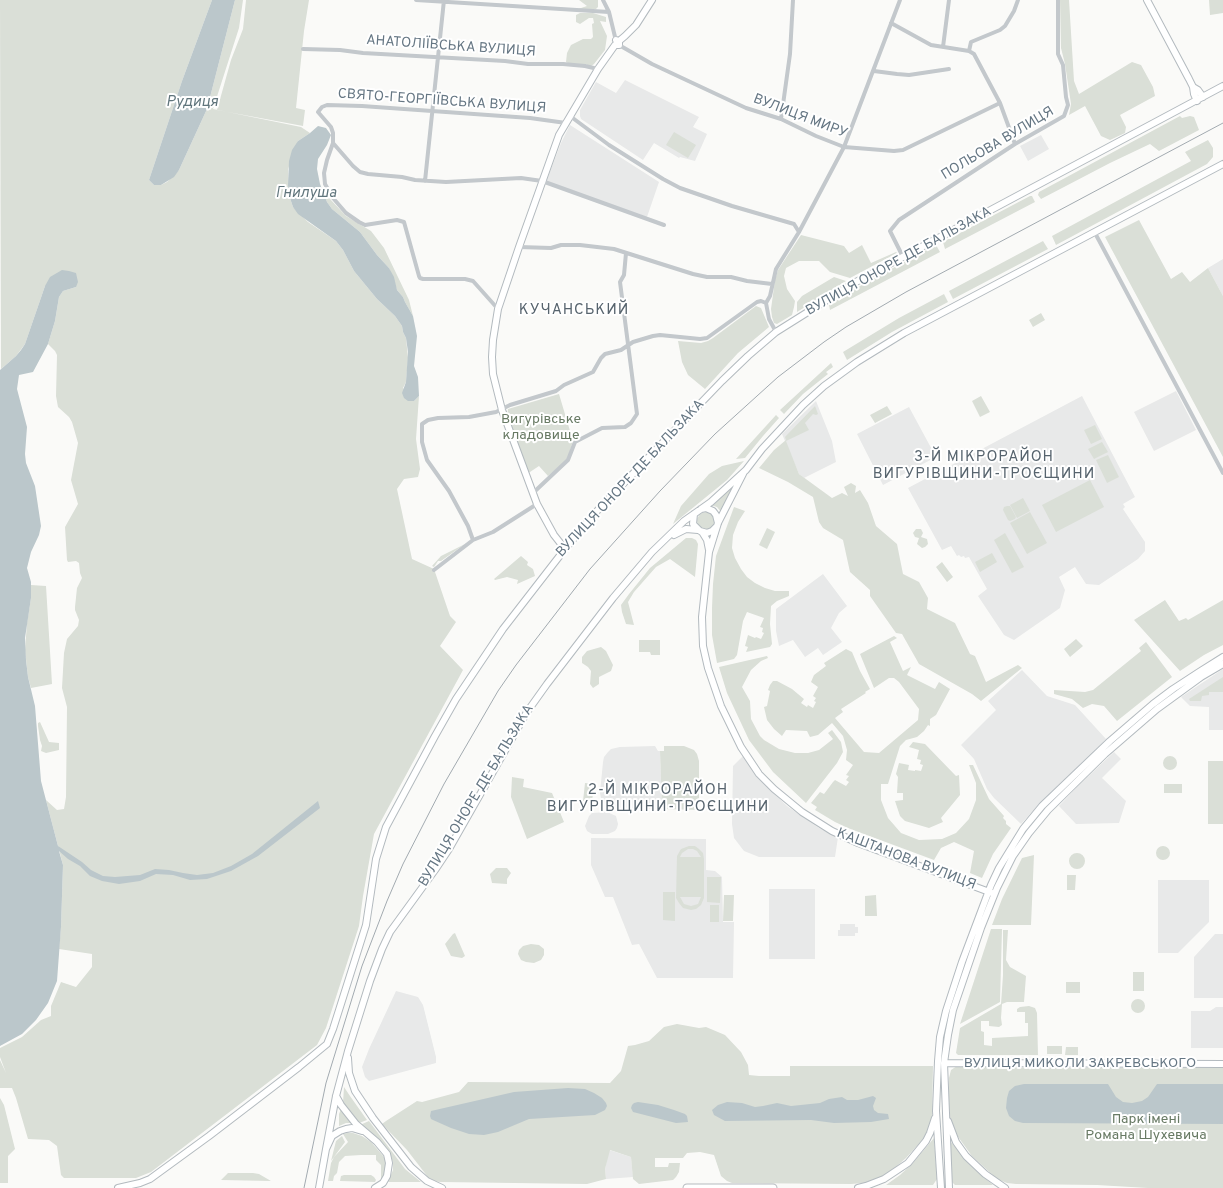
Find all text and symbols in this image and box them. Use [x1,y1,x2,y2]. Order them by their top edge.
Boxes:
street label: АНАТОЛІЇВСЬКА ВУЛИЦЯ [366,33,536,61]
street label: СВЯТО-ГЕОРГІЇВСЬКА ВУЛИЦЯ [337,86,547,118]
street label: ВУЛИЦЯ МИРУ [751,91,849,143]
water label: Рудиця [166,94,218,112]
street label: ПОЛЬОВА ВУЛИЦЯ [939,104,1057,184]
water label: Гнилуша [276,185,336,203]
street label: ВУЛИЦЯ ОНОРЕ ДЕ БАЛЬЗАКА [803,204,995,320]
district label: КУЧАНСЬКИЙ [519,302,629,320]
street label: ВУЛИЦЯ ОНОРЕ ДЕ БАЛЬЗАКА [553,397,709,561]
park label: Вигурівське кладовище [501,412,581,444]
district label: 3-Й МІКРОРАЙОН ВИГУРІВЩИНИ-ТРОЄЩИНИ [873,449,1095,484]
street label: ВУЛИЦЯ ОНОРЕ ДЕ БАЛЬЗАКА [416,702,538,890]
district label: 2-Й МІКРОРАЙОН ВИГУРІВЩИНИ-ТРОЄЩИНИ [547,782,769,817]
street label: КАШТАНОВА ВУЛИЦЯ [834,826,978,894]
street label: ВУЛИЦЯ МИКОЛИ ЗАКРЕВСЬКОГО [964,1056,1196,1072]
park label: Парк імені Романа Шухевича [1085,1112,1207,1144]

